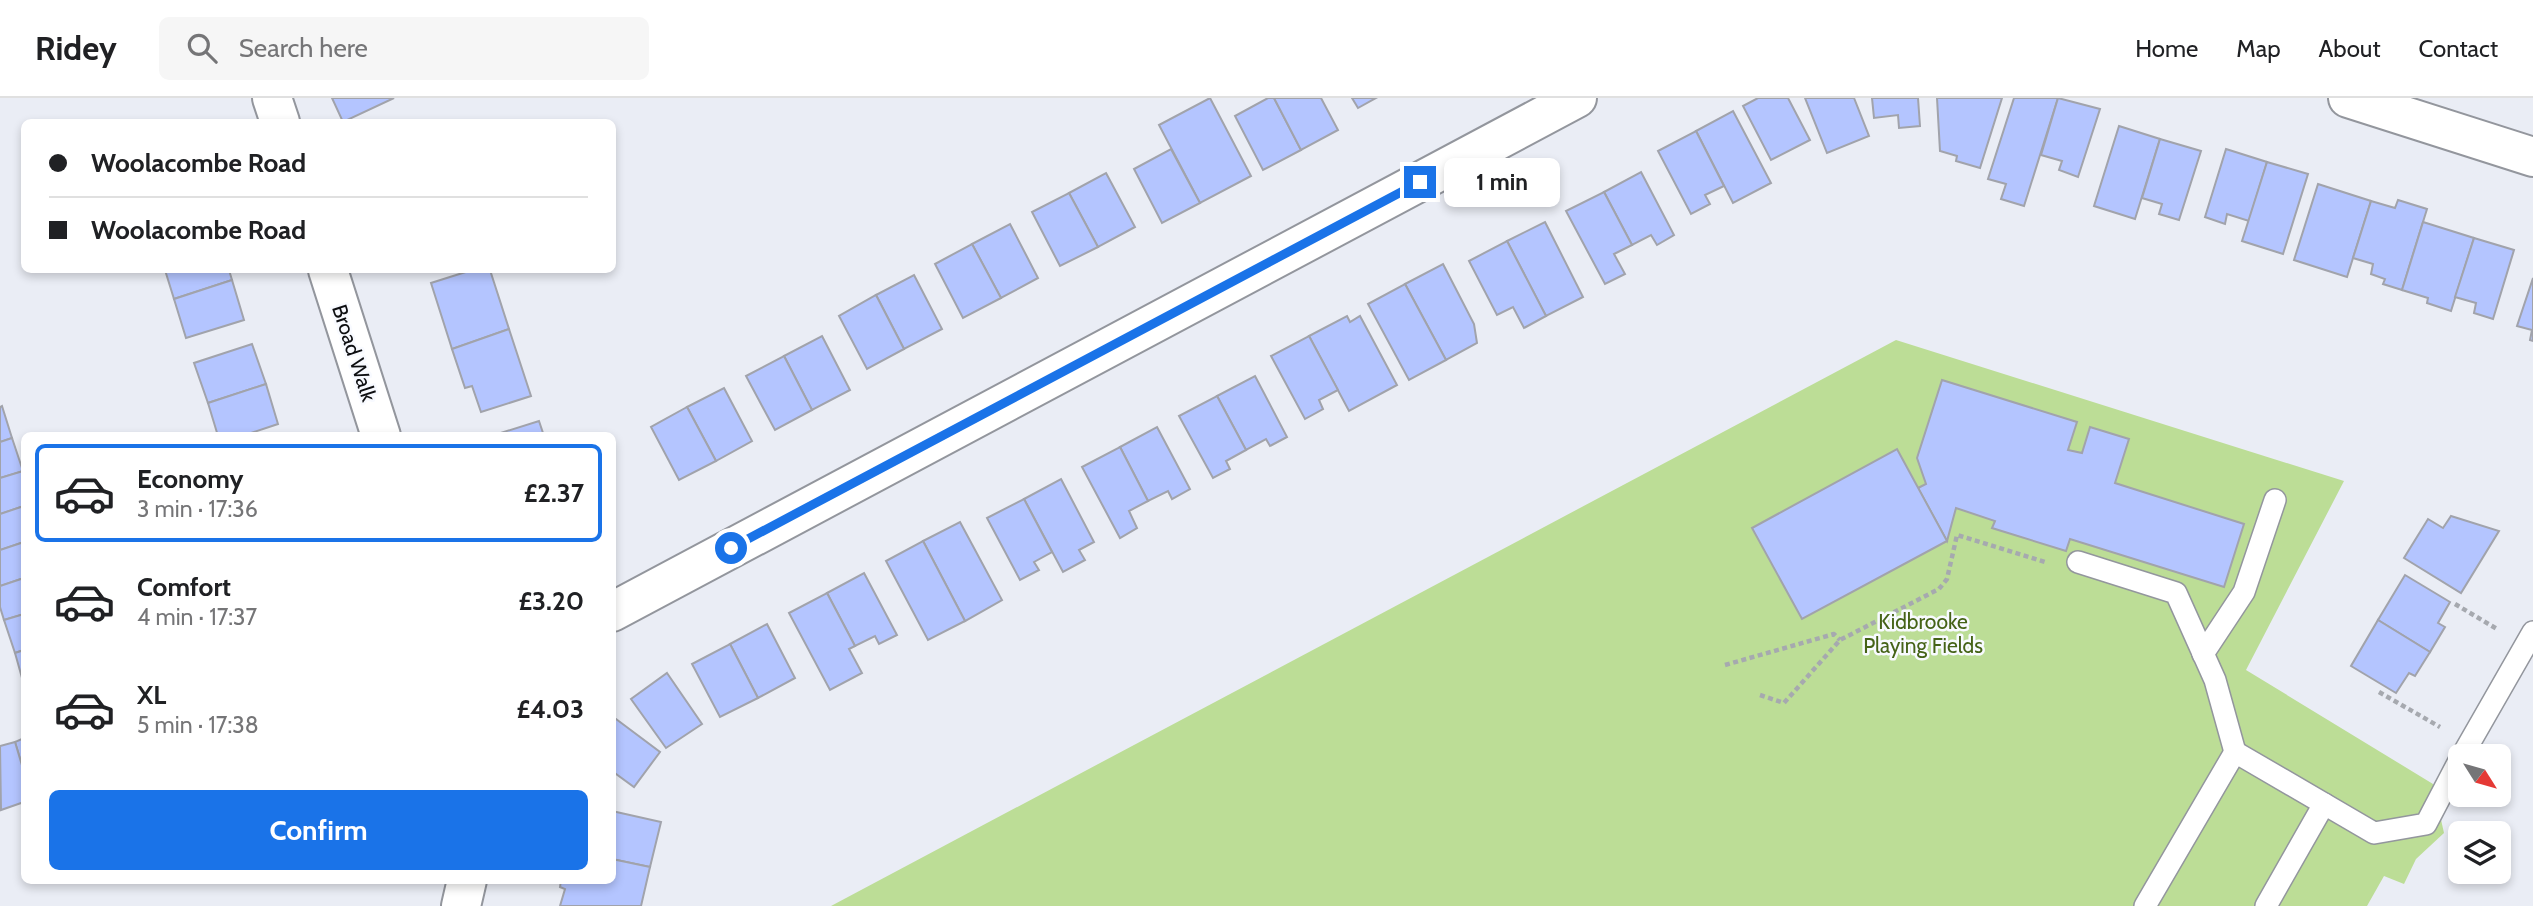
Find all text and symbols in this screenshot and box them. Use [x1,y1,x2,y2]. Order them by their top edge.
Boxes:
search box [159,17,649,80]
text: Ridey [35,28,117,68]
icon: search [183,29,221,67]
text: Search here [239,32,368,64]
text: Home [2135,34,2198,63]
text: Map [2236,34,2281,63]
text: About [2319,34,2381,63]
text: Contact [2419,34,2498,63]
text: Woolacombe Road [91,147,306,179]
callout: 1 min [1444,158,1560,206]
route end [1404,166,1436,198]
text: 1 min [1476,168,1528,196]
text: Woolacombe Road [91,214,306,246]
street label: Broad Walk [327,301,382,405]
icon: car [53,462,116,525]
text: Economy [137,463,243,495]
text: £2.37 [524,477,584,509]
text: 3 min · 17:36 [137,495,258,523]
route start [715,532,747,564]
icon: car [53,570,116,633]
text: Comfort [137,571,231,603]
text: £3.20 [519,585,584,617]
text: 4 min · 17:37 [137,603,257,631]
park label: Kidbrooke Playing Fields [1863,609,1983,658]
icon: car [53,678,116,741]
text: XL [137,679,166,711]
text: £4.03 [516,693,584,725]
text: 5 min · 17:38 [137,711,259,739]
north arrow [2448,744,2511,807]
map controls [2448,744,2511,884]
button: Confirm [49,790,588,870]
button: layers [2448,821,2511,884]

